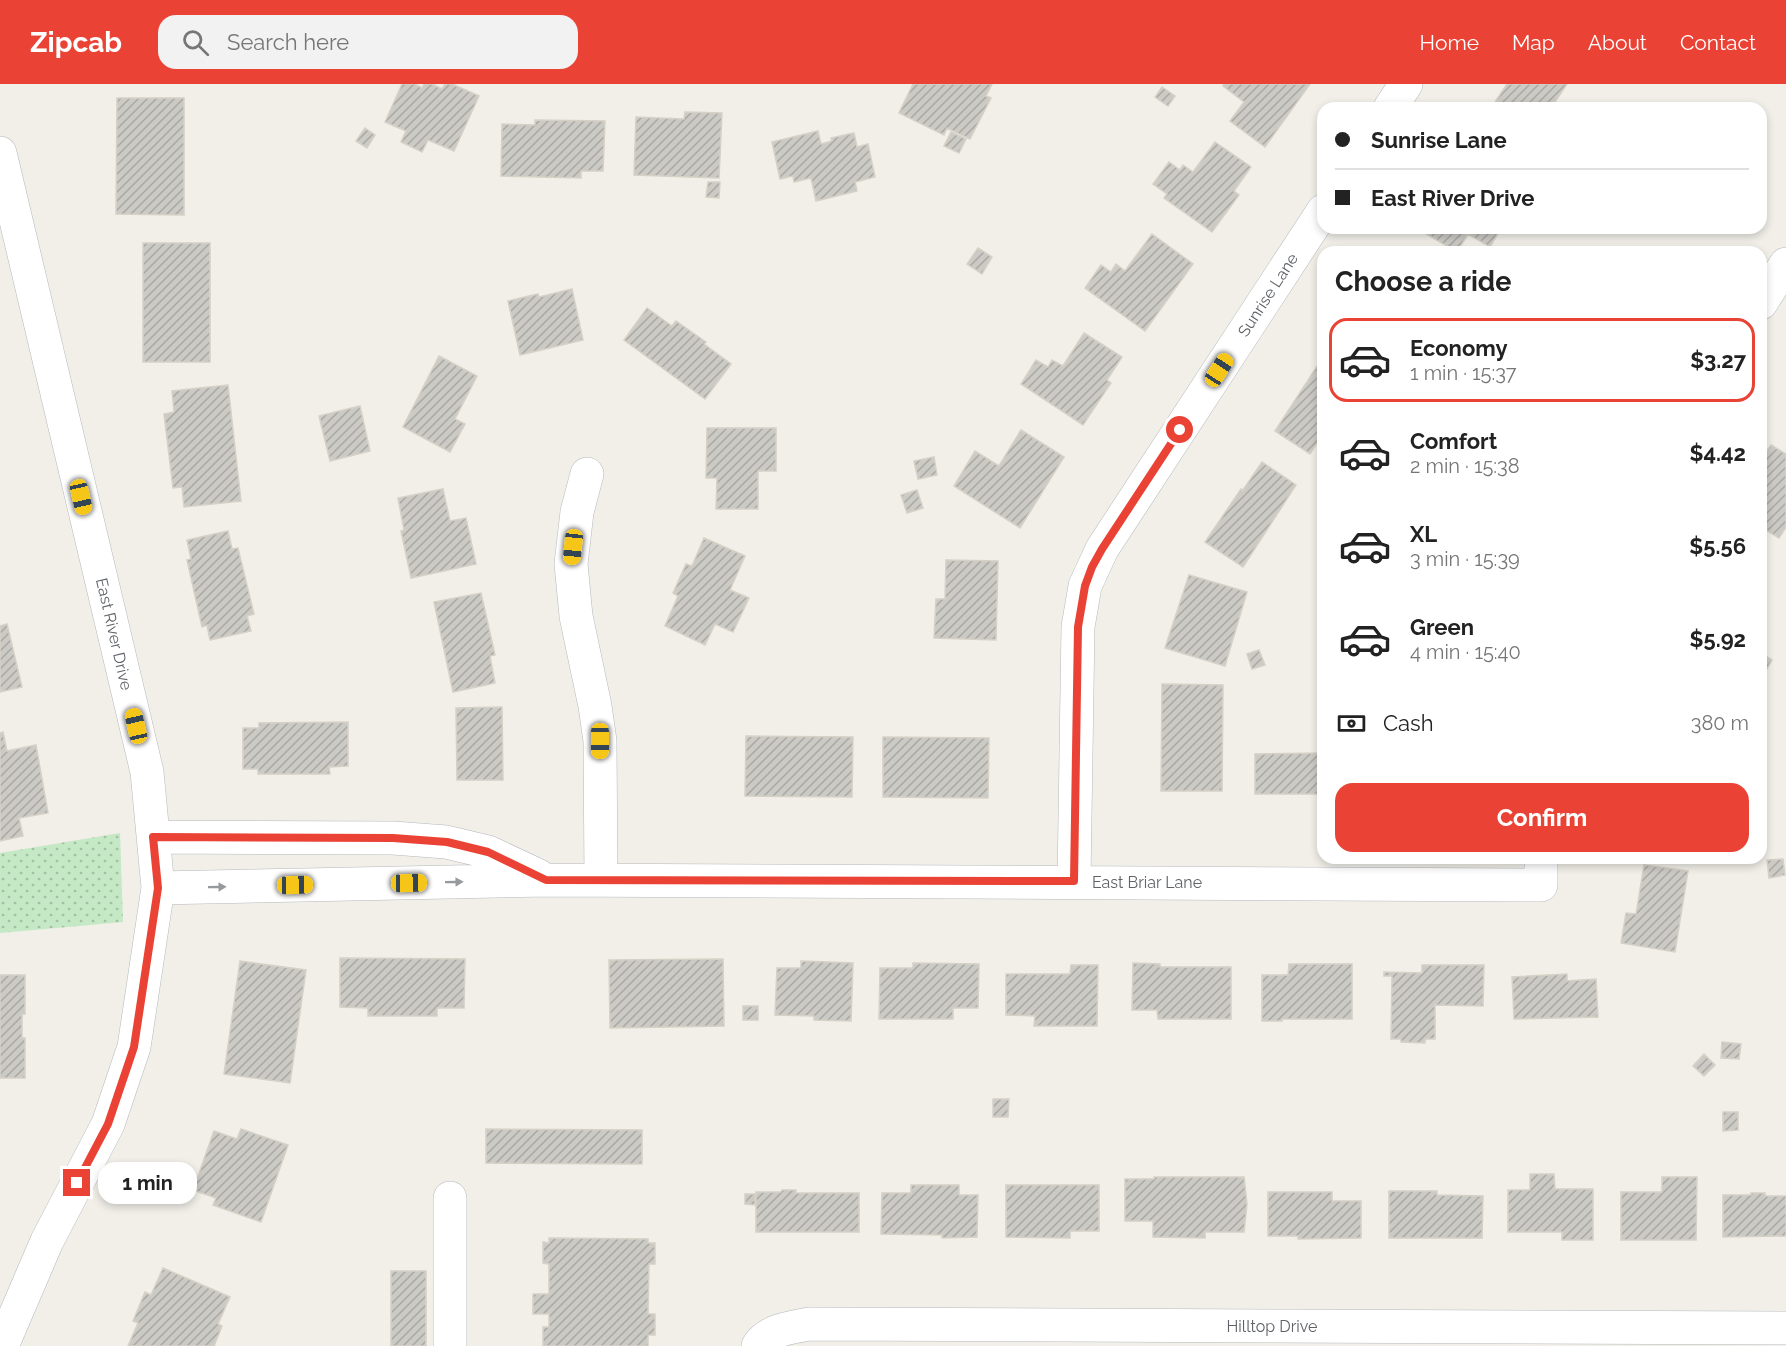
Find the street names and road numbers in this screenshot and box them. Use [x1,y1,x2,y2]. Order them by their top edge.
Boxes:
street label: Sunrise Lane [1234,250,1302,340]
street label: East River Drive [92,576,136,692]
street label: East Briar Lane [1092,873,1202,892]
street label: Hilltop Drive [1227,1317,1317,1336]

